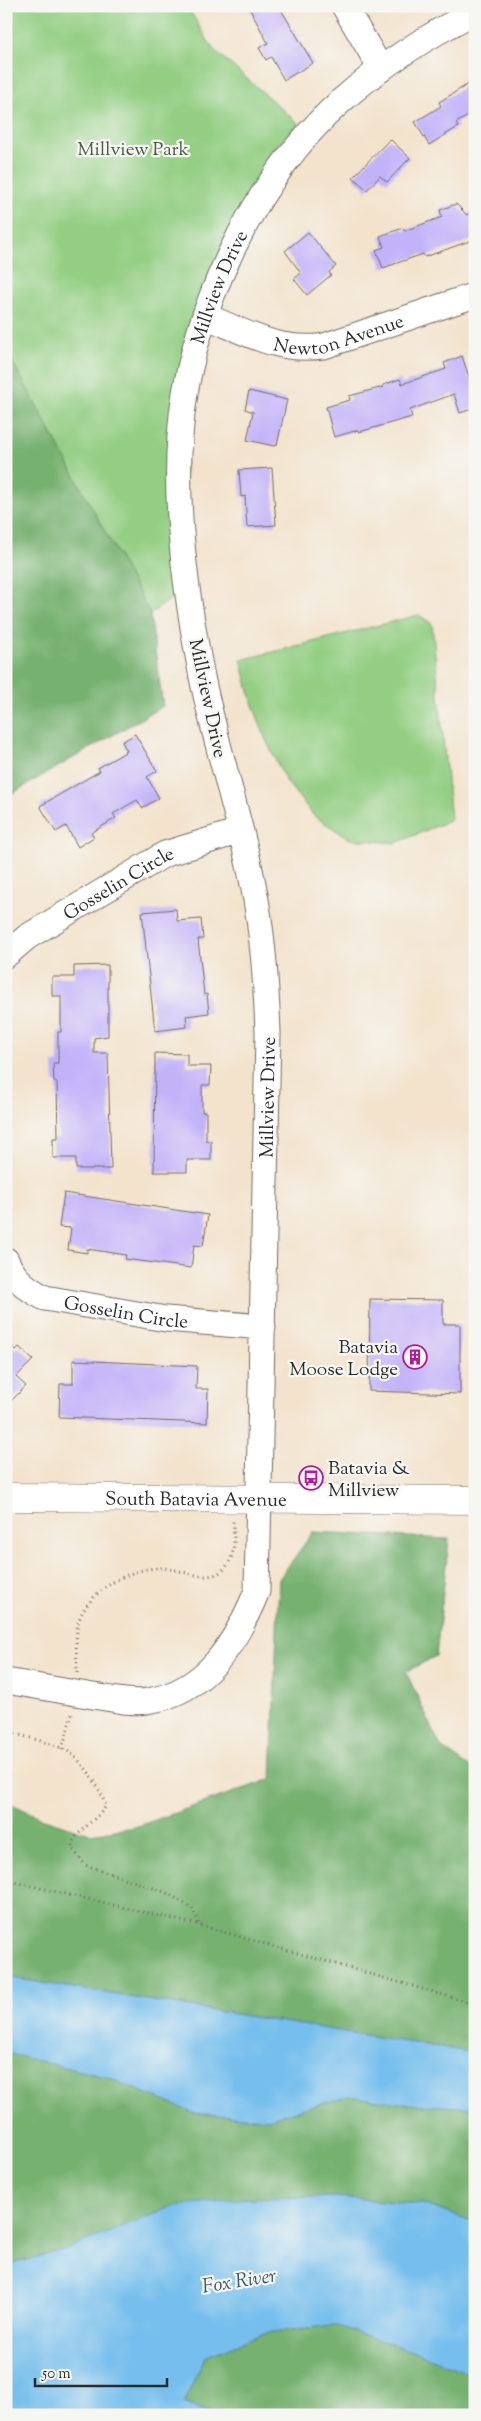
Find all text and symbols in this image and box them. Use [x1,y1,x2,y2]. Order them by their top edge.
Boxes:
park label: Millview Park [77,137,189,164]
street label: Millview Drive [186,226,256,348]
street label: Newton Avenue [271,309,408,363]
street label: Millview Drive [181,637,232,761]
street label: Gosselin Circle [59,841,178,928]
street label: Millview Drive [255,1036,284,1158]
street label: Gosselin Circle [61,1290,189,1337]
place label: Batavia Moose Lodge [289,1335,398,1384]
building icon: Batavia Moose Lodge [402,1344,428,1370]
place label: Batavia & Millview [328,1456,410,1505]
bus stop icon: Batavia & Millview [298,1465,324,1491]
street label: South Batavia Avenue [105,1487,287,1515]
water label: Fox River [200,2262,279,2303]
scale bar [35,2356,168,2388]
text: 50 m [41,2364,71,2385]

